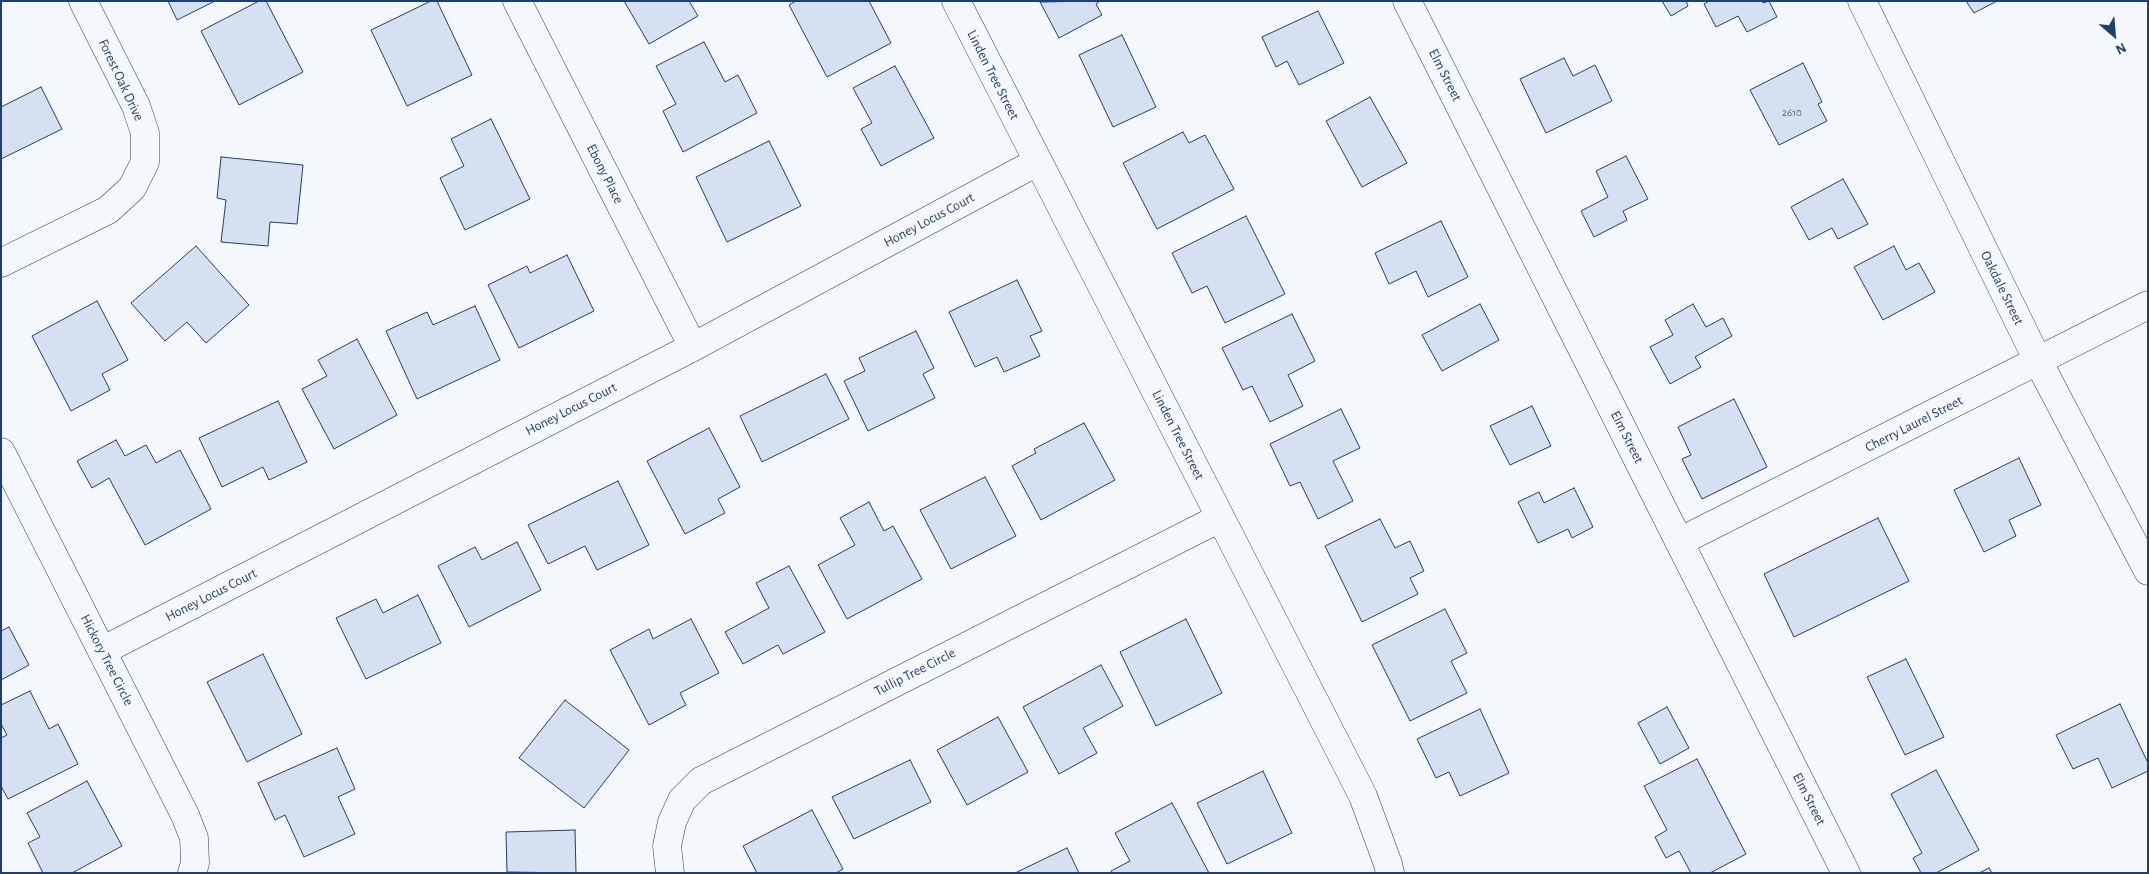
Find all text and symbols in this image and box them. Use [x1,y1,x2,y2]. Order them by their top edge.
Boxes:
north arrow [2089,10,2139,60]
street label: Linden Tree Street [963,27,1023,123]
street label: Forest Oak Drive [95,36,147,124]
text: N [2113,40,2128,57]
street label: Elm Street [1425,46,1465,104]
house number: 2610 [1782,106,1802,120]
street label: Ebony Place [583,141,627,207]
street label: Honey Locus Court [881,189,977,251]
street label: Oakdale Street [1977,248,2027,328]
street label: Honey Locus Court [522,379,620,439]
street label: Linden Tree Street [1148,387,1208,483]
street label: Cherry Laurel Street [1862,392,1966,456]
street label: Elm Street [1607,408,1647,466]
street label: Honey Locus Court [162,565,260,625]
street label: Hickory Tree Circle [77,611,137,709]
street label: Tullip Tree Circle [872,644,958,700]
street label: Elm Street [1789,770,1829,828]

